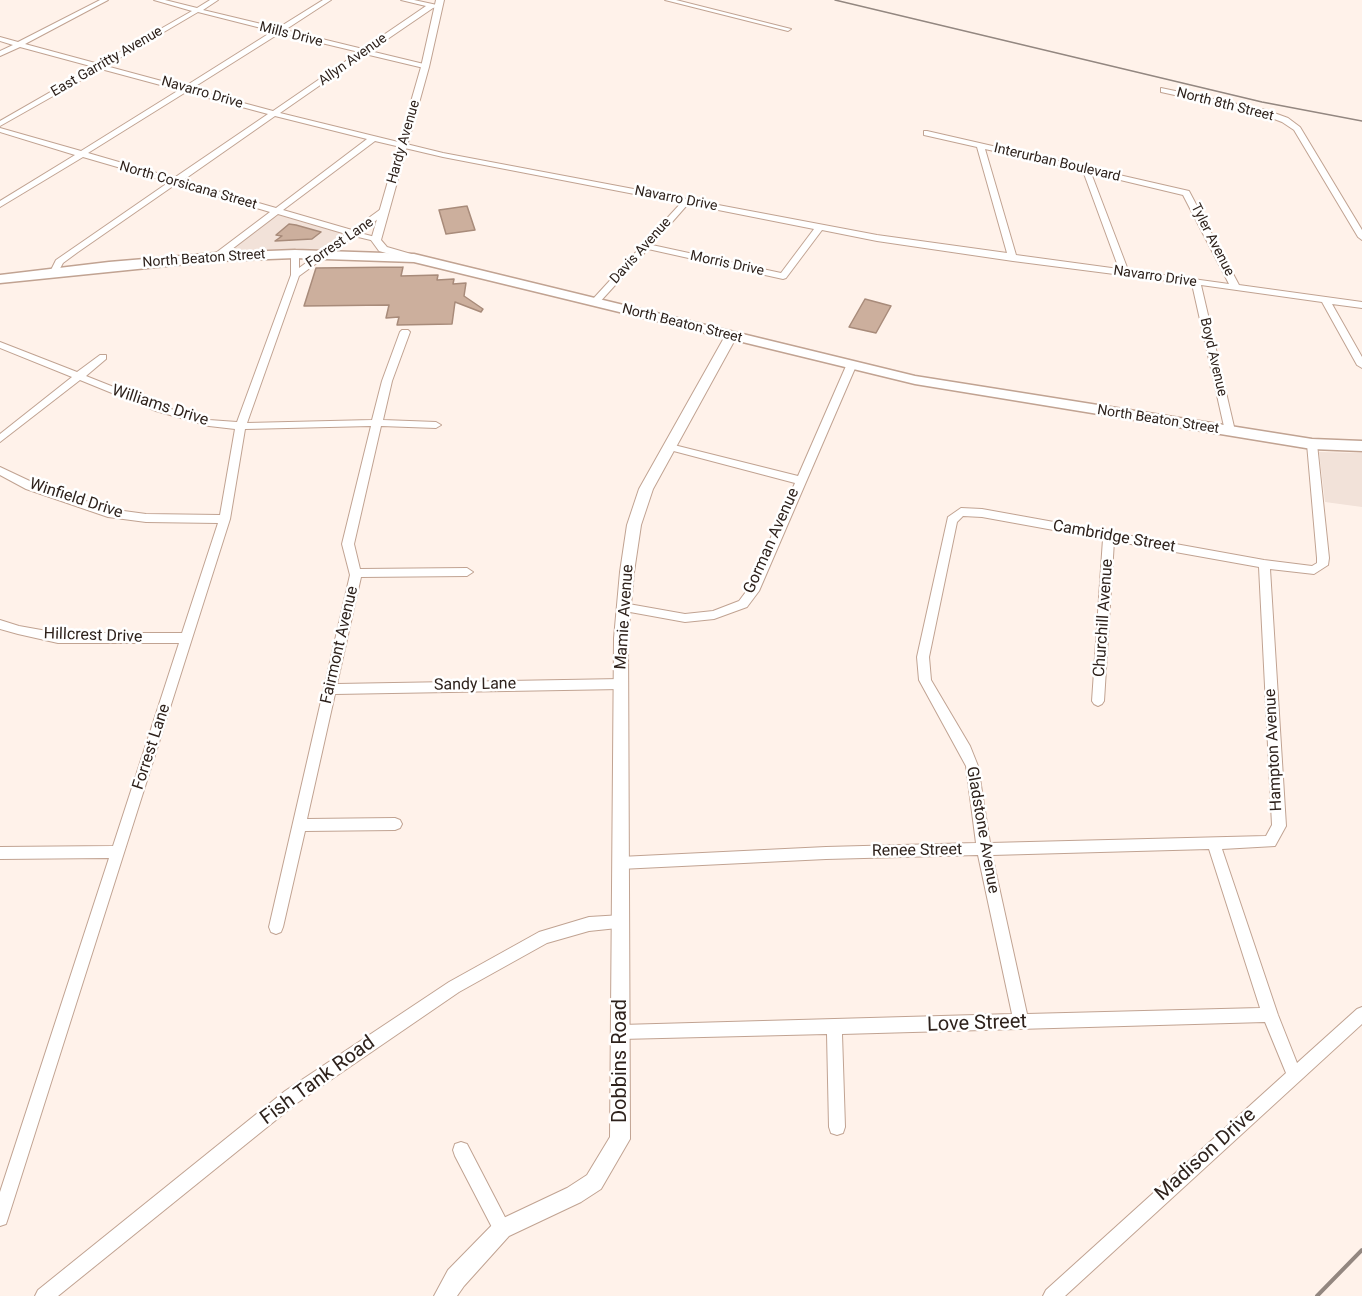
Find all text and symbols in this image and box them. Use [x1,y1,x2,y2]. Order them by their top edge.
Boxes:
street label: Mills Drive [258,19,324,51]
street label: East Garritty Avenue [48,23,166,101]
street label: Allyn Avenue [316,30,390,90]
street label: Navarro Drive [159,73,245,113]
street label: North 8th Street [1175,85,1275,125]
street label: Hardy Avenue [384,98,424,186]
street label: Interurban Boulevard [992,140,1122,186]
street label: North Corsicana Street [117,158,259,214]
street label: Navarro Drive [633,183,719,215]
street label: Tyler Avenue [1187,201,1237,279]
street label: Forrest Lane [303,214,377,272]
street label: Davis Avenue [607,214,675,288]
street label: North Beaton Street [142,246,266,272]
street label: Morris Drive [688,248,766,280]
street label: Navarro Drive [1112,263,1198,291]
street label: North Beaton Street [620,301,744,347]
street label: Boyd Avenue [1196,316,1230,398]
street label: Williams Drive [109,381,211,431]
street label: North Beaton Street [1096,402,1220,438]
street label: Winfield Drive [27,475,125,523]
street label: Gorman Avenue [740,485,804,597]
street label: Cambridge Street [1051,517,1177,557]
street label: Churchill Avenue [1090,558,1118,678]
street label: Mamie Avenue [612,564,638,670]
street label: Fairmont Avenue [317,584,363,706]
street label: Hillcrest Drive [43,625,143,647]
street label: Sandy Lane [434,675,516,695]
street label: Hampton Avenue [1261,688,1287,812]
street label: Forrest Lane [129,702,175,792]
street label: Gladstone Avenue [961,765,1003,895]
street label: Renee Street [872,841,962,861]
street label: Dobbins Road [609,999,633,1123]
street label: Love Street [927,1010,1027,1038]
street label: Fish Tank Road [256,1031,380,1131]
street label: Madison Drive [1151,1104,1261,1206]

